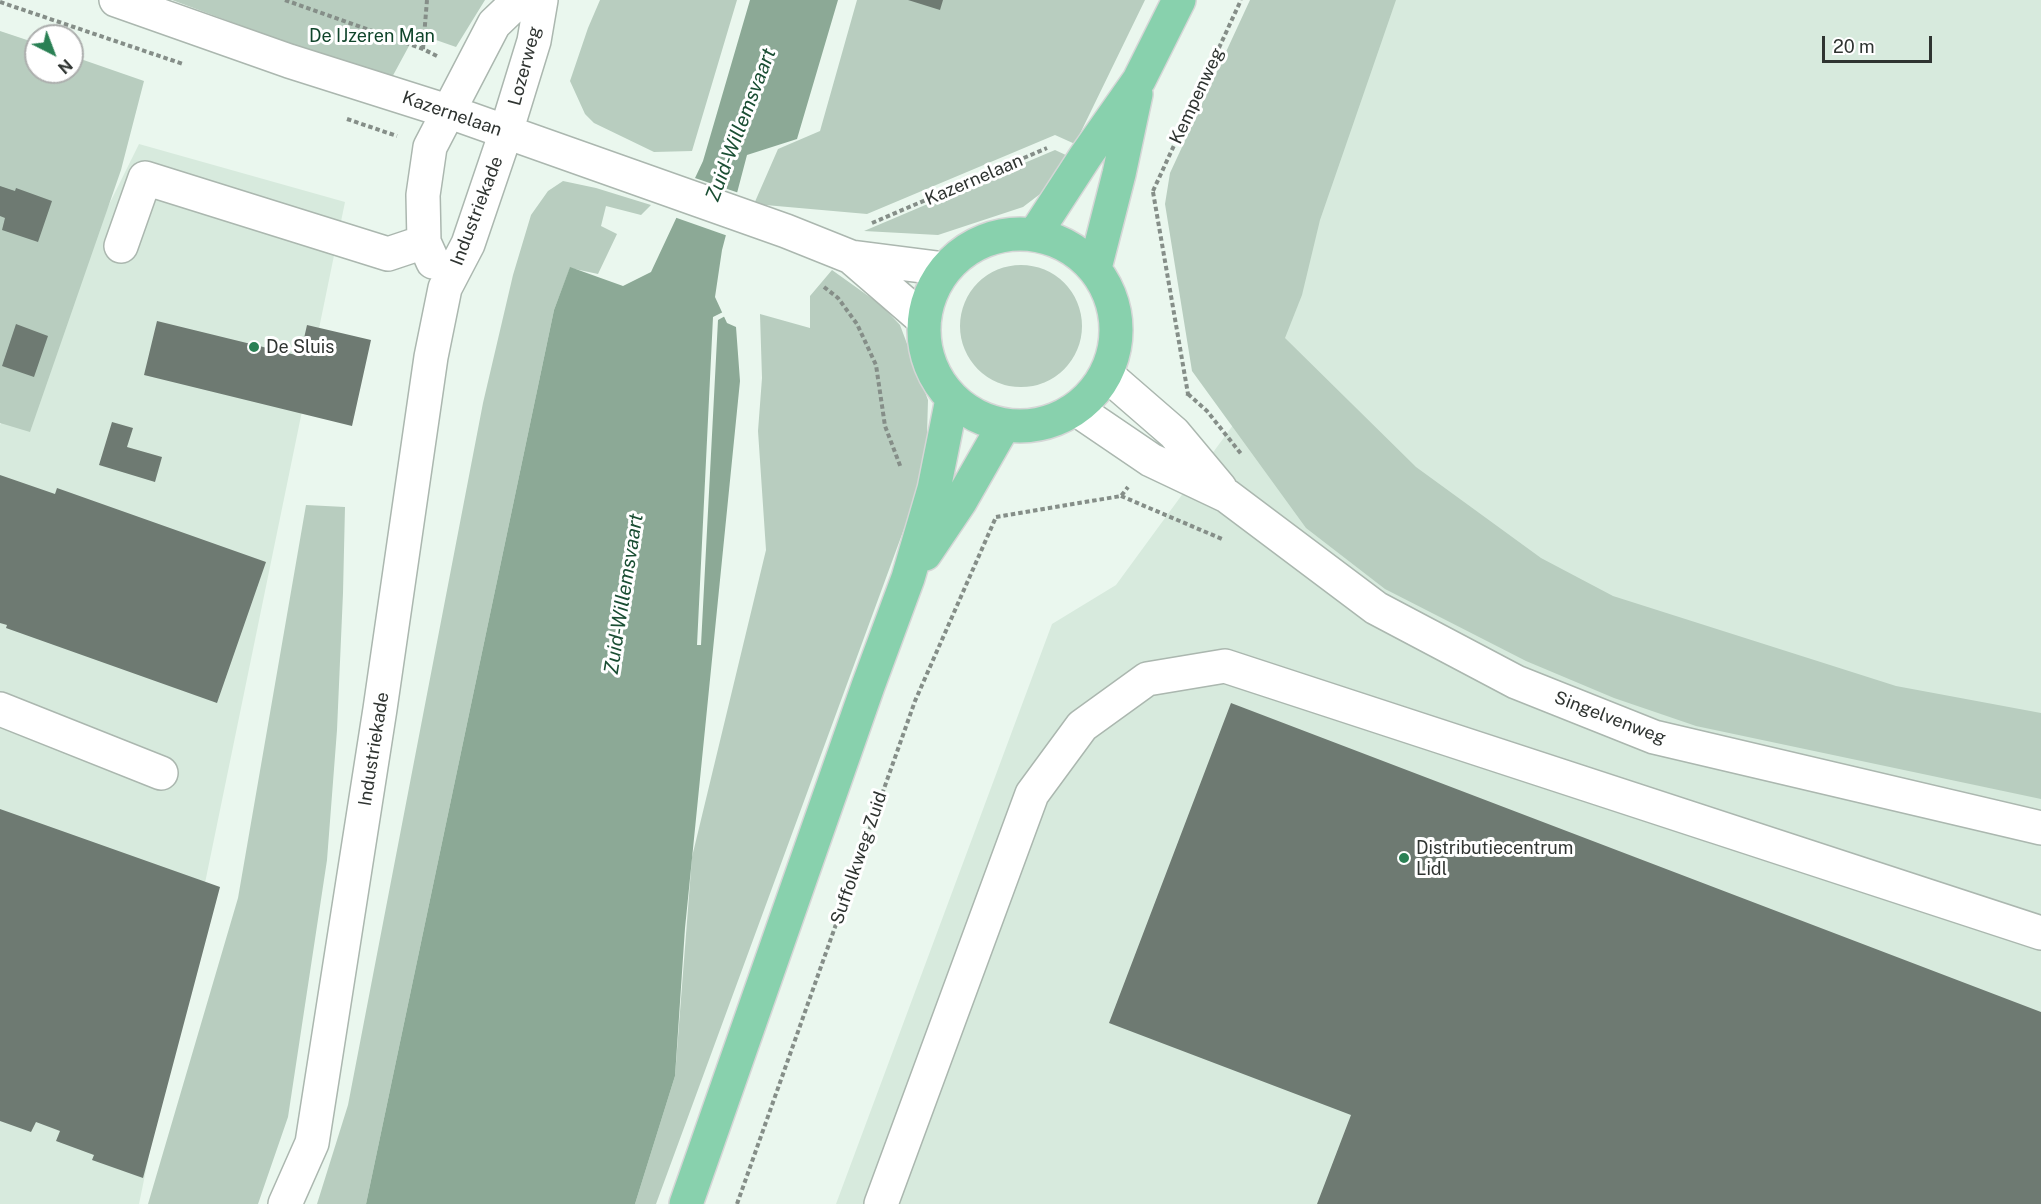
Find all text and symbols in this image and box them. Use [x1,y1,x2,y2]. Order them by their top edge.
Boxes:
north arrow [24,24,84,84]
street label: Lozerweg [504,24,546,108]
scale bar [1825,24,1934,62]
park label: De IJzeren Man [309,25,435,47]
text: 20 m [1833,36,1875,57]
street label: Kempenweg [1165,44,1229,148]
water label: Zuid-Willemsvaart [701,45,781,205]
text: N [54,55,76,78]
street label: Kazernelaan [399,87,505,141]
street label: Kazernelaan [922,150,1026,210]
street label: Industriekade [446,153,508,269]
place label: De Sluis [266,336,334,358]
marker: De Sluis [247,340,261,354]
water label: Zuid-Willemsvaart [599,512,649,676]
street label: Singelvenweg [1551,687,1669,749]
street label: Industriekade [354,691,394,807]
street label: Suffolkweg Zuid [826,789,892,927]
place label: Distributiecentrum Lidl [1416,837,1573,880]
marker: Distributiecentrum Lidl [1397,851,1411,865]

